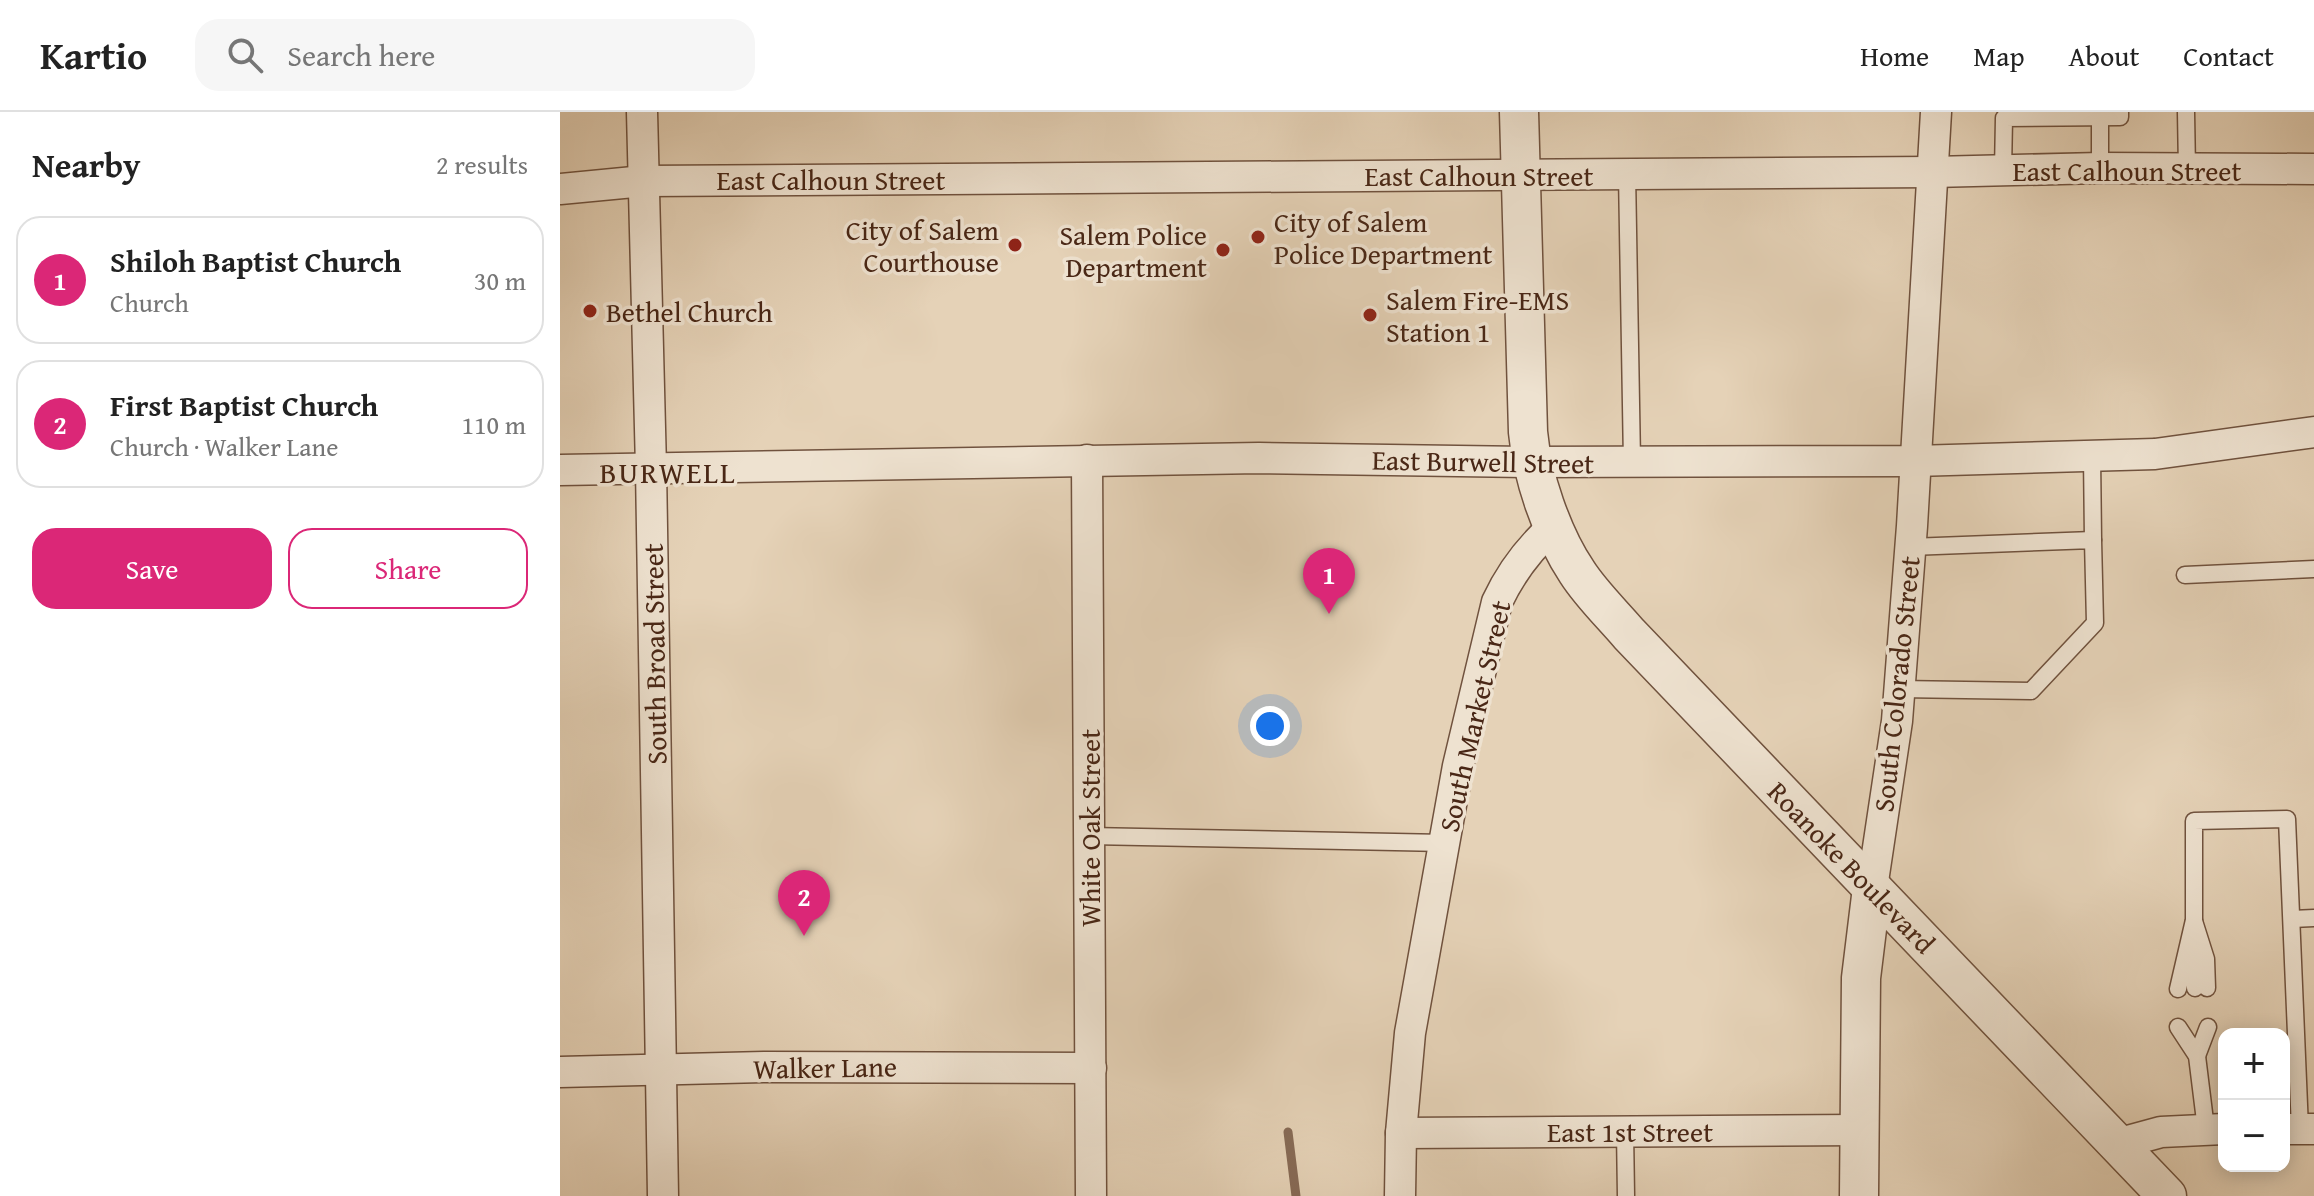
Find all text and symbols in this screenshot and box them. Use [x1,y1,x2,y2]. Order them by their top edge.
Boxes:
search box [195,19,755,91]
text: Kartio [40,27,147,83]
icon: search [223,33,267,77]
text: Search here [287,33,435,77]
text: Home [1860,35,1929,76]
text: Map [1973,35,2025,76]
text: About [2069,35,2139,76]
text: Contact [2183,35,2274,76]
text: Nearby [32,140,141,189]
text: 2 results [436,145,528,184]
street label: East Calhoun Street [2013,150,2241,191]
street label: East Calhoun Street [1365,155,1593,196]
street label: East Calhoun Street [717,159,945,200]
place label: City of Salem Police Department [1274,201,1492,274]
place label: City of Salem Courthouse [846,209,999,282]
place label: Salem Police Department [1059,214,1207,287]
marker: City of Salem Police Department [1249,228,1267,246]
marker: City of Salem Courthouse [1006,236,1024,254]
text: Shiloh Baptist Church [110,239,401,283]
marker: Salem Police Department [1214,241,1232,259]
text: 1 [53,261,67,300]
text: 30 m [474,261,526,300]
place label: Salem Fire-EMS Station 1 [1386,279,1569,352]
text: Church [110,283,189,322]
place label: Bethel Church [606,291,773,332]
marker: Bethel Church [581,302,599,320]
marker: Salem Fire-EMS Station 1 [1361,306,1379,324]
text: First Baptist Church [110,383,378,427]
text: 2 [53,405,67,444]
text: 110 m [461,405,526,444]
text: Church · Walker Lane [110,427,338,466]
street label: East Burwell Street [1372,439,1595,483]
district label: BURWELL [599,450,737,494]
button: Save [32,528,272,609]
button: Share [288,528,528,609]
street label: South Broad Street [632,543,676,765]
pin: 1 [1303,548,1355,614]
street label: South Colorado Street [1862,554,1930,814]
street label: South Market Street [1427,596,1521,836]
your location [1250,706,1290,746]
street label: White Oak Street [1069,729,1110,927]
street label: Roanoke Boulevard [1759,772,1945,962]
pin: 2 [778,870,830,936]
map controls [2218,1028,2290,1172]
button: + [2218,1028,2290,1100]
street label: Walker Lane [753,1045,897,1089]
button: − [2218,1100,2290,1172]
street label: East 1st Street [1547,1111,1713,1152]

